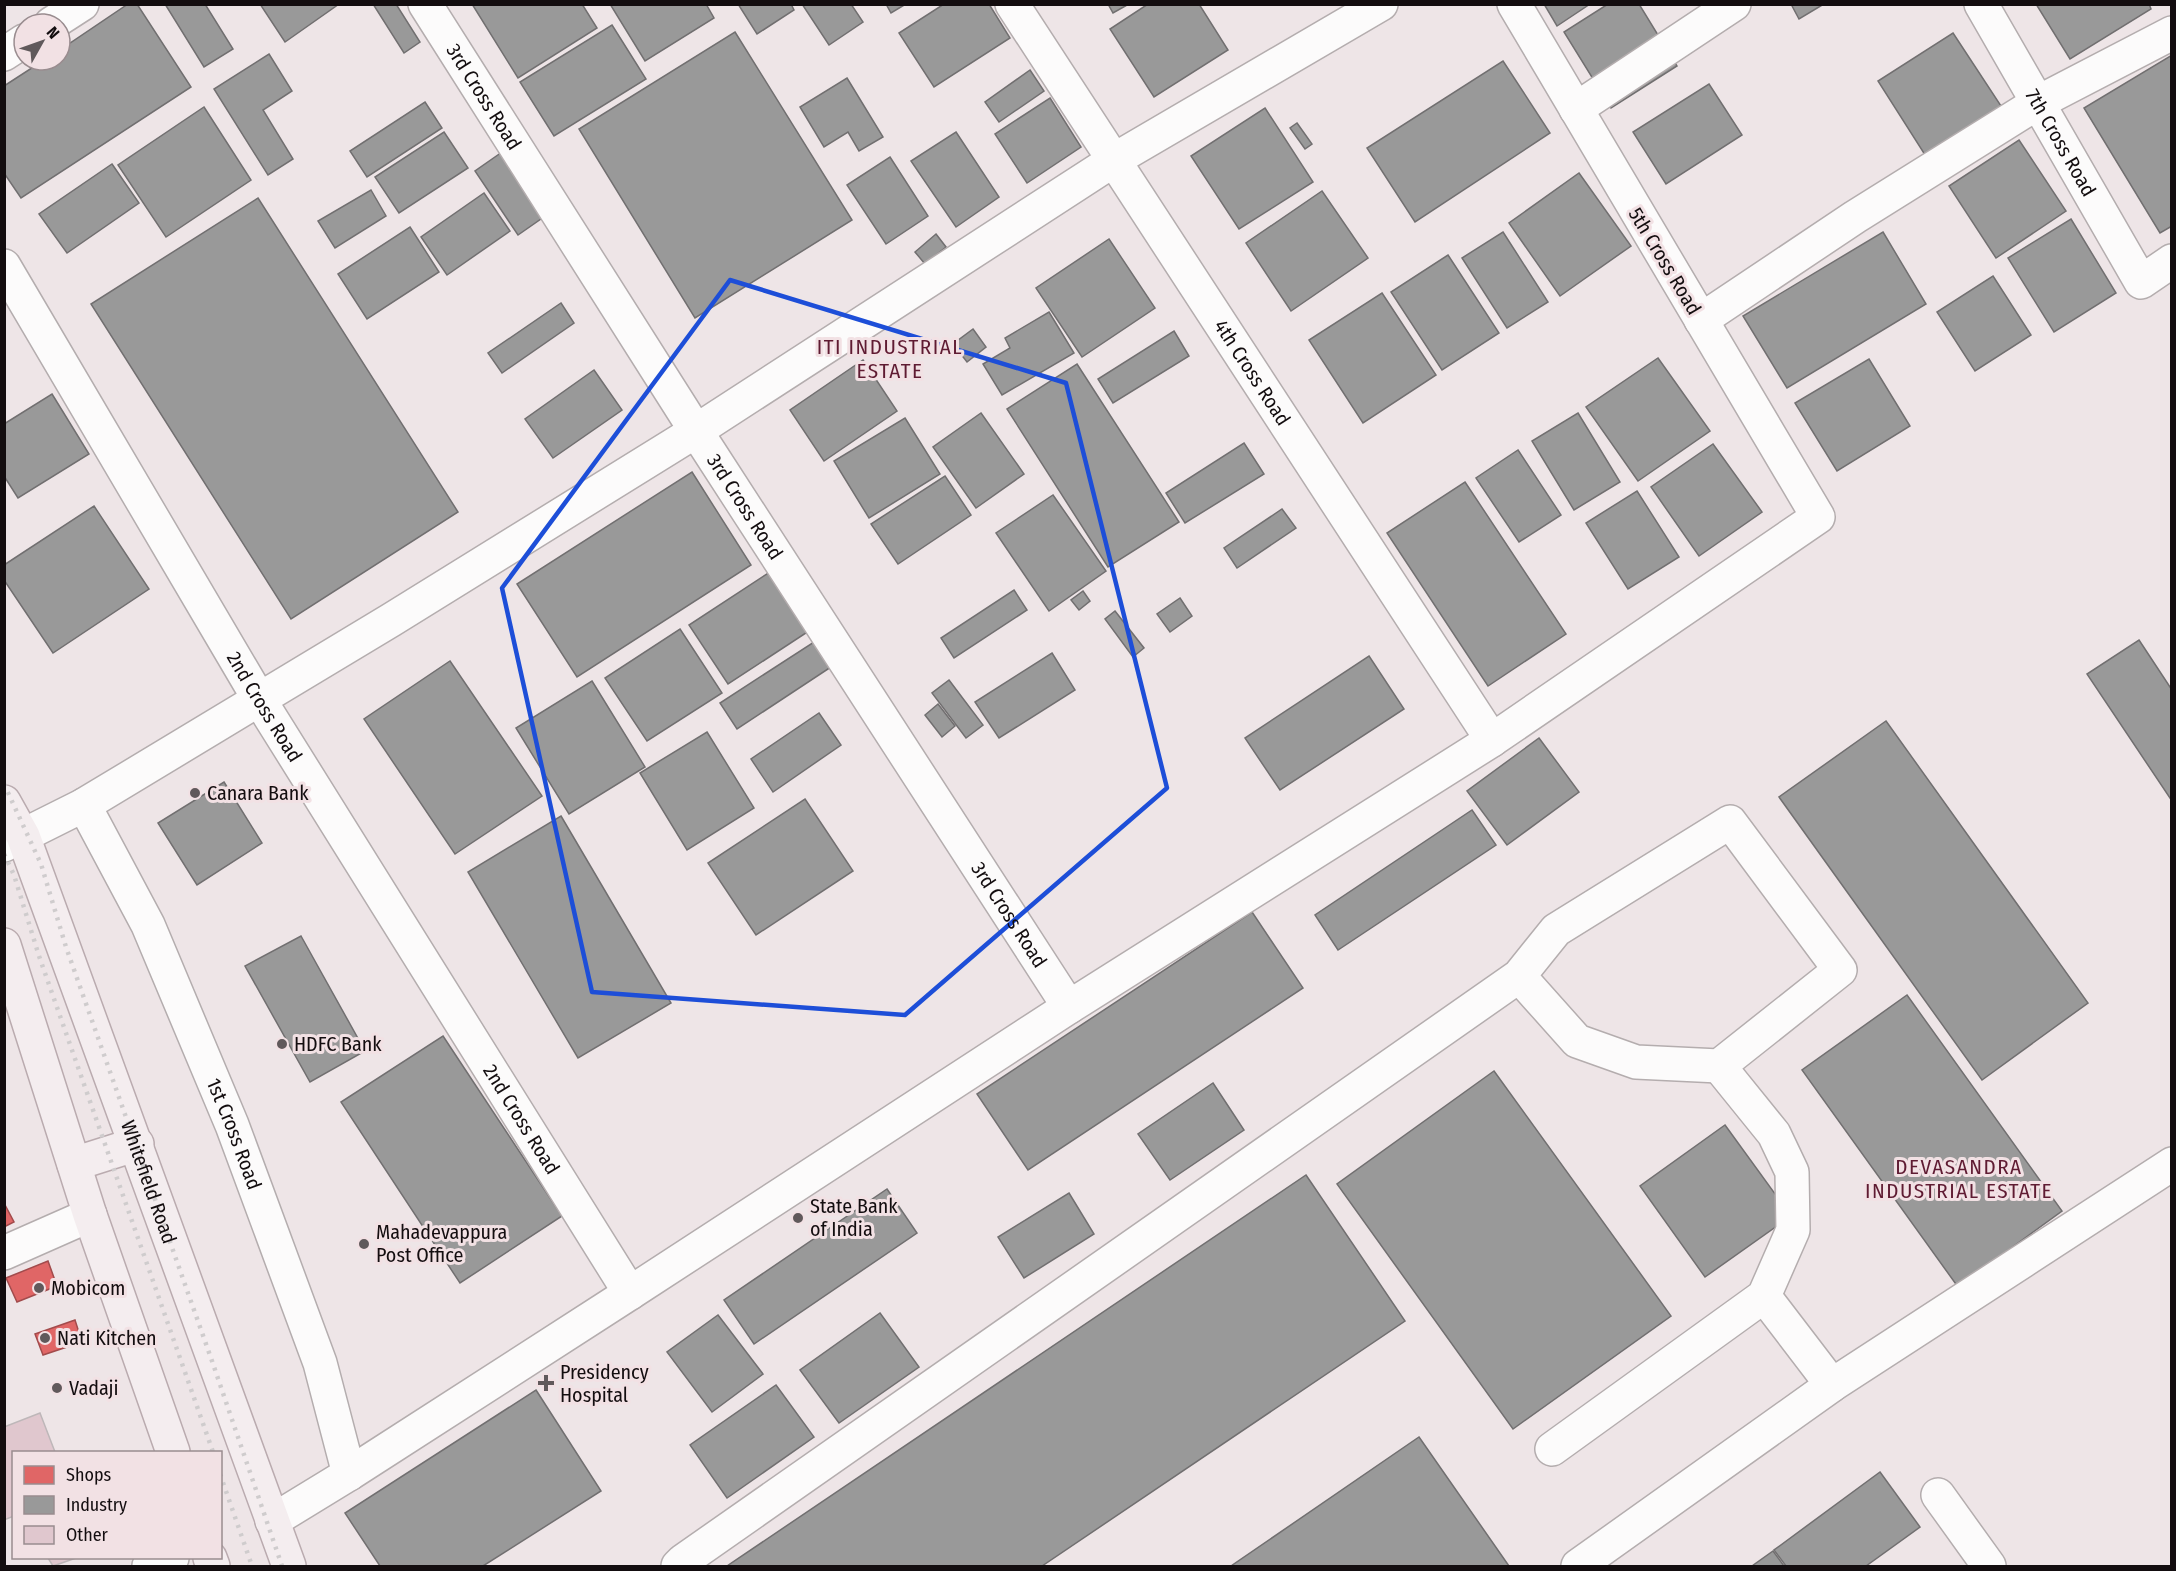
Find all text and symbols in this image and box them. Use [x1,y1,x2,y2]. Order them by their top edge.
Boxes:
north arrow [12,12,72,72]
text: N [43,23,63,42]
street label: 3rd Cross Road [441,39,526,154]
street label: 7th Cross Road [2021,85,2101,201]
street label: 5th Cross Road [1624,203,1706,319]
street label: 4th Cross Road [1209,315,1296,430]
district label: ITI INDUSTRIAL ESTATE [817,334,963,384]
street label: 3rd Cross Road [702,450,788,564]
street label: 2nd Cross Road [222,647,307,766]
place label: Canara Bank [207,781,309,805]
marker: Canara Bank [188,786,202,800]
street label: 3rd Cross Road [966,857,1052,972]
place label: HDFC Bank [294,1032,382,1056]
marker: HDFC Bank [275,1037,289,1051]
street label: 2nd Cross Road [478,1060,565,1179]
street label: 1st Cross Road [202,1075,267,1193]
street label: Whitefield Road [116,1117,182,1247]
district label: DEVASANDRA INDUSTRIAL ESTATE [1865,1154,2053,1204]
place label: State Bank of India [810,1194,898,1241]
marker: State Bank of India [791,1211,805,1225]
place label: Mahadevappura Post Office [376,1220,507,1267]
marker: Mahadevappura Post Office [357,1237,371,1251]
place label: Mobicom [51,1276,126,1300]
marker: Mobicom [32,1281,46,1295]
place label: Nati Kitchen [57,1326,157,1350]
marker: Nati Kitchen [38,1331,52,1345]
place label: Presidency Hospital [560,1360,649,1407]
marker: Presidency Hospital [537,1374,555,1392]
place label: Vadaji [69,1376,119,1400]
marker: Vadaji [50,1381,64,1395]
legend [12,1451,222,1559]
text: Shops [66,1464,111,1486]
text: Industry [66,1494,127,1516]
text: Other [66,1524,109,1546]

